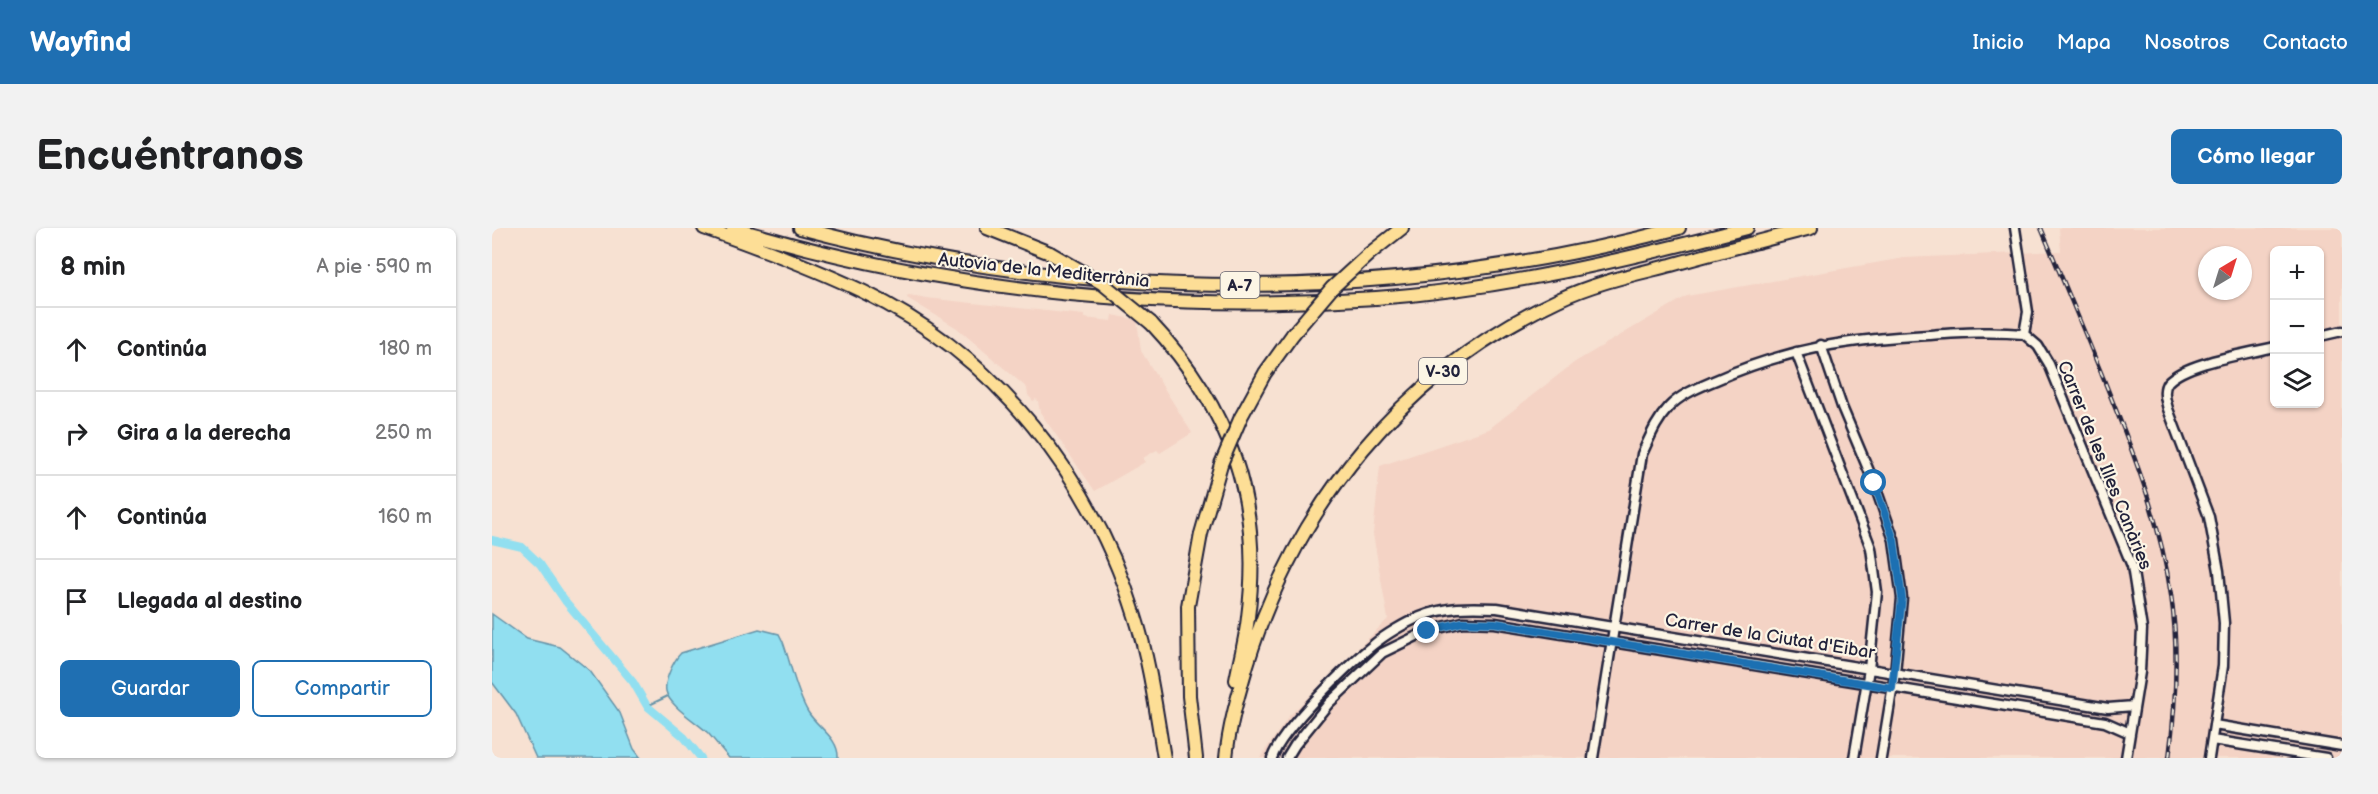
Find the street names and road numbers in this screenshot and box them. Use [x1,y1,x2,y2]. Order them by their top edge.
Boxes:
street label: Autovia de la Mediterrània [937,249,1151,292]
road number: A-7 [1220,272,1260,298]
road number: V-30 [1419,358,1467,384]
street label: Carrer de les Illes Canàries [2053,358,2156,573]
street label: Carrer de la Ciutat d'Eibar [1663,610,1877,664]

